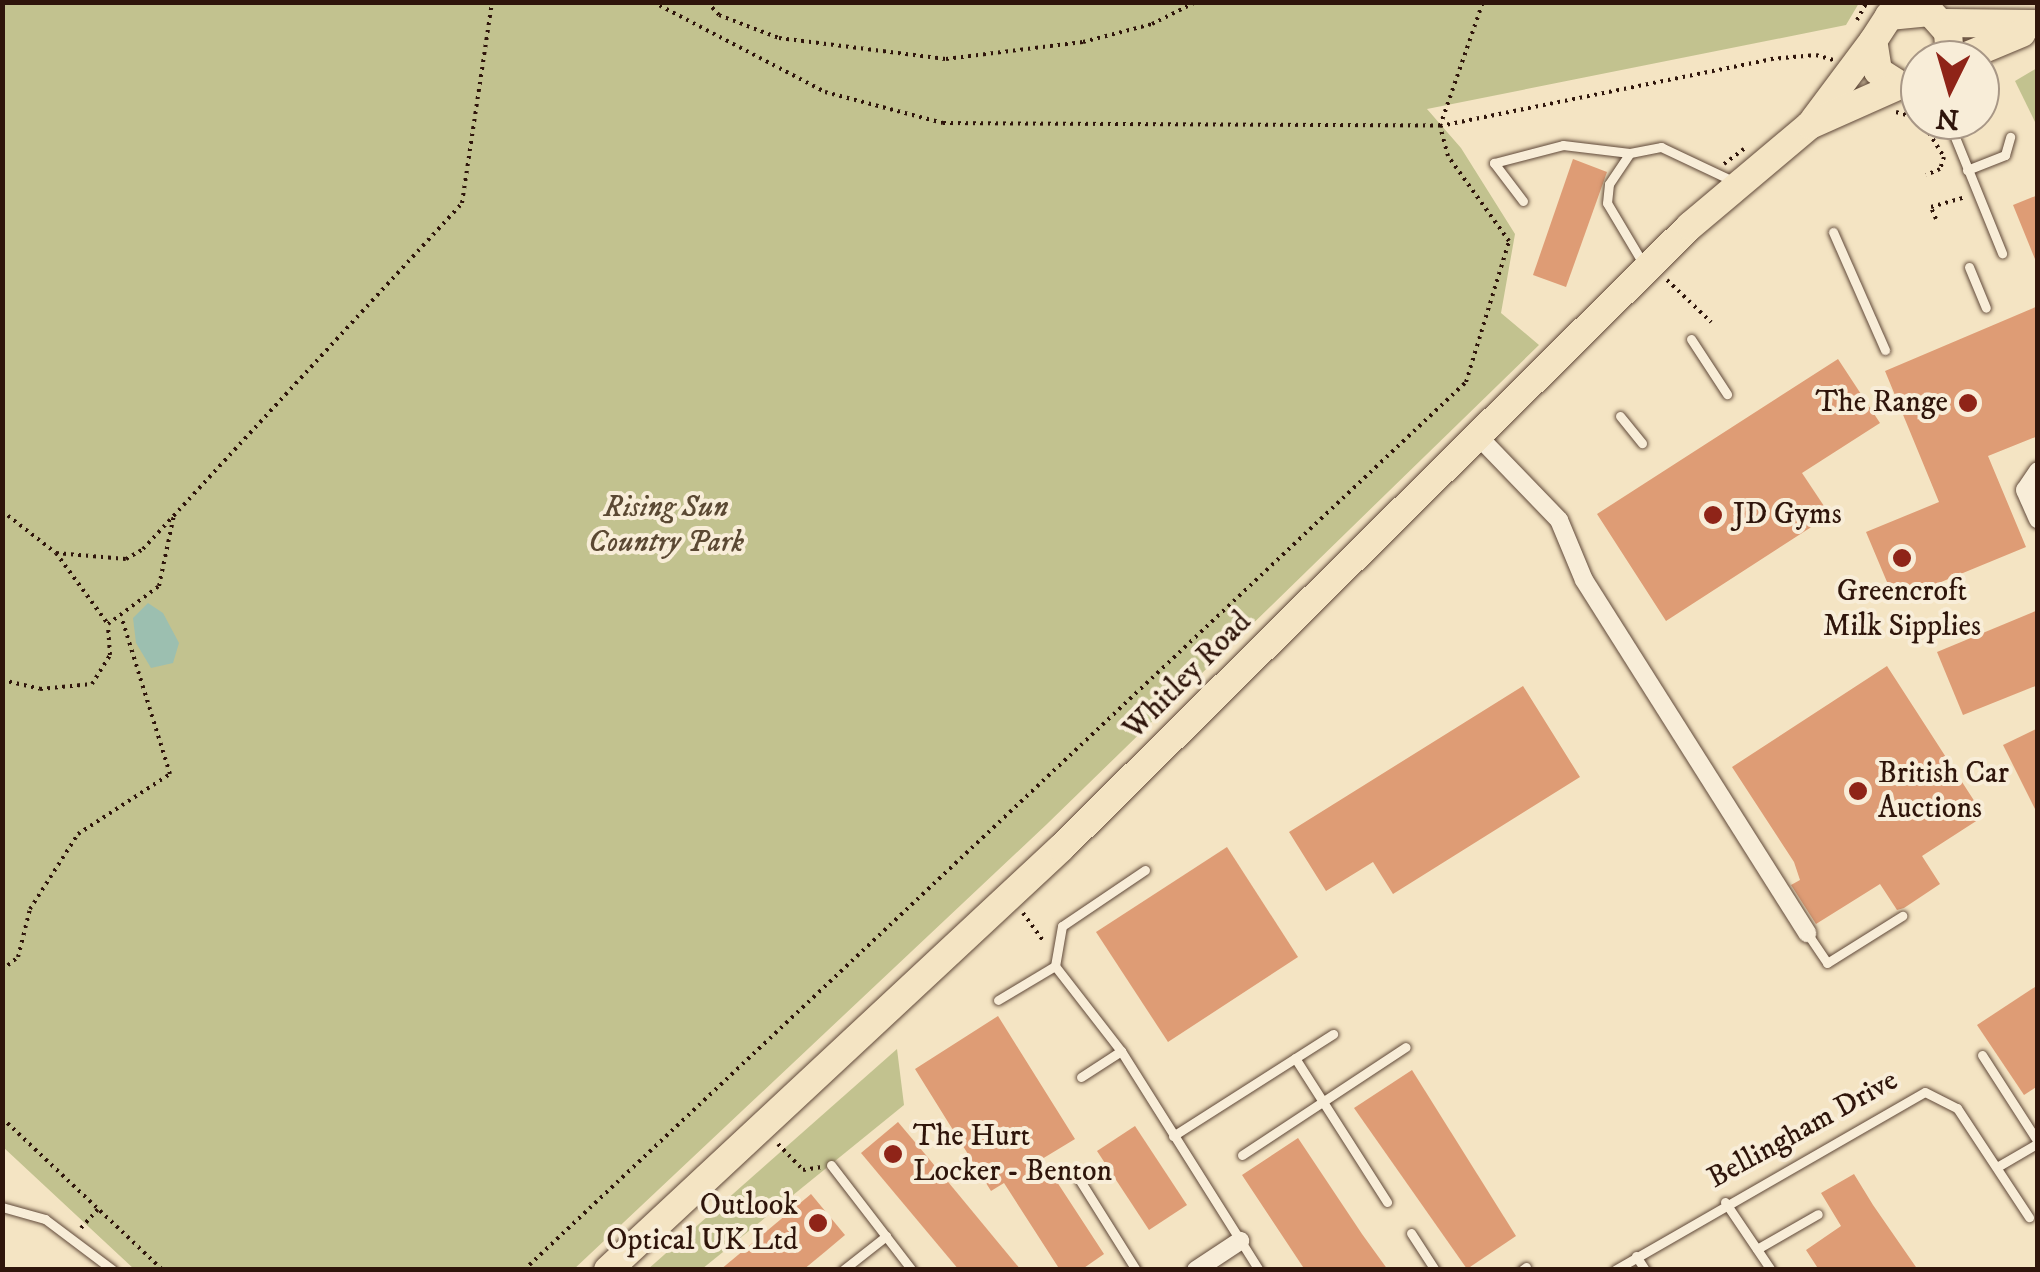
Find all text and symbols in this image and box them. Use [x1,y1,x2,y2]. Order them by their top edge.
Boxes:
north arrow [1900,40,2000,140]
text: N [1935,100,1960,137]
place label: The Range [1815,385,1948,421]
marker: The Range [1957,392,1979,414]
park label: Rising Sun Country Park [588,490,744,560]
place label: JD Gyms [1733,497,1842,533]
marker: JD Gyms [1702,504,1724,526]
marker: Greencroft Milk Sipplies [1891,547,1913,569]
place label: Greencroft Milk Sipplies [1823,574,1981,644]
street label: Whitley Road [1117,605,1259,747]
place label: British Car Auctions [1878,756,2009,826]
marker: British Car Auctions [1847,780,1869,802]
street label: Bellingham Drive [1702,1063,1904,1197]
place label: The Hurt Locker - Benton [913,1119,1112,1190]
marker: The Hurt Locker - Benton [882,1143,904,1165]
place label: Outlook Optical UK Ltd [606,1188,798,1258]
marker: Outlook Optical UK Ltd [807,1212,829,1234]

